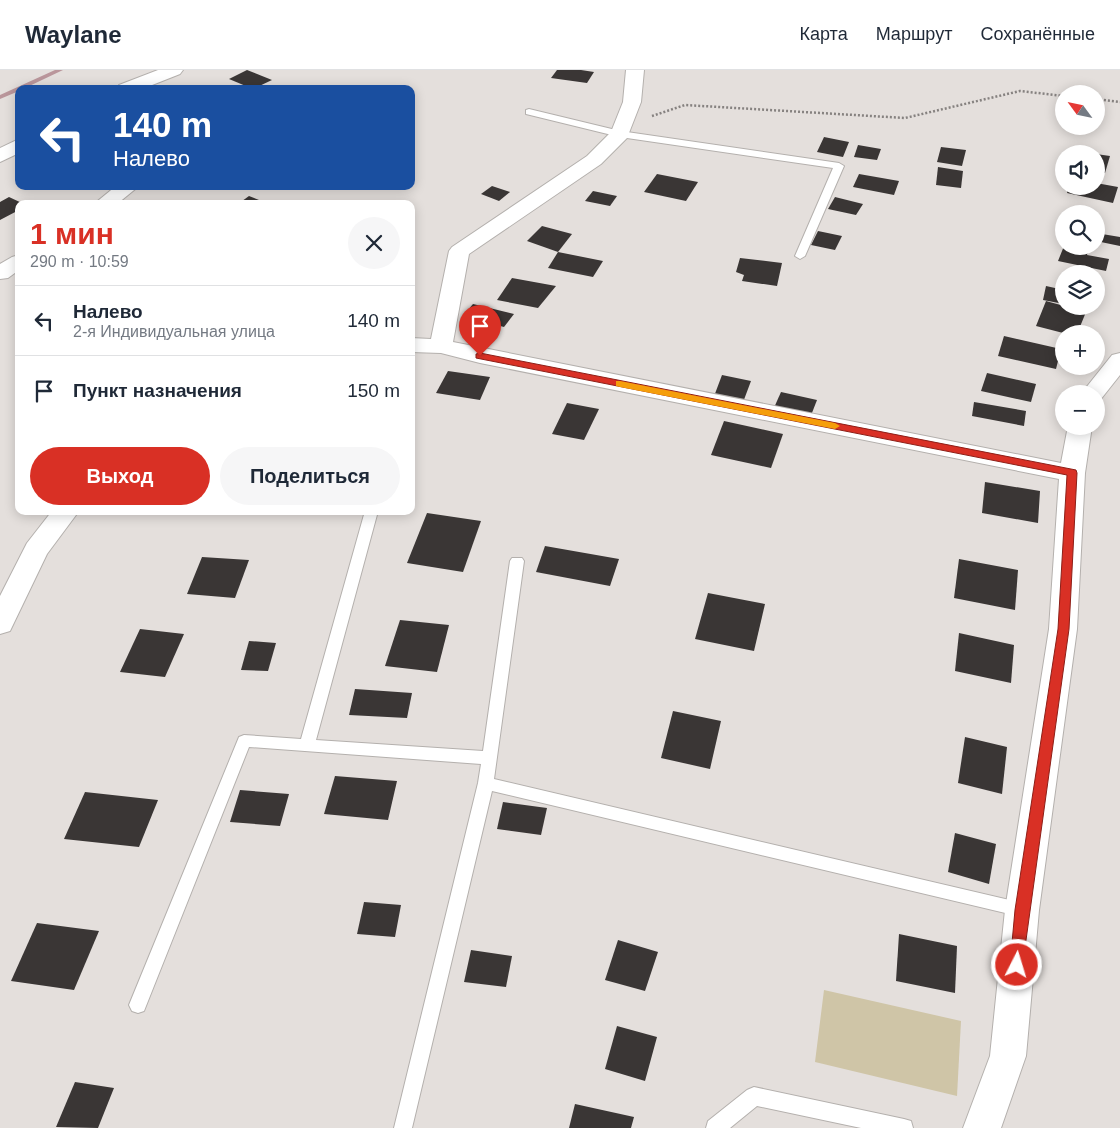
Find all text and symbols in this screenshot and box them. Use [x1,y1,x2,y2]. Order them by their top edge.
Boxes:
text: Waylane [25,21,121,48]
text: Карта [800,24,848,44]
text: Маршрут [876,24,952,44]
text: Сохранённые [980,24,1095,44]
north arrow [1055,85,1105,135]
map controls [1055,85,1105,435]
icon: left [30,105,95,170]
text: 140 m [113,105,212,144]
button: sound [1055,145,1105,195]
text: Налево [113,146,190,171]
button: search [1055,205,1105,255]
text: 1 мин [30,217,114,250]
button: close [348,217,400,269]
text: 290 m · 10:59 [30,253,129,270]
button: layers [1055,265,1105,315]
text: Налево [73,301,143,322]
pin [459,305,501,356]
icon: left [30,307,58,335]
text: 140 m [347,310,400,331]
icon: arrive [466,312,494,340]
text: 2-я Индивидуальная улица [73,323,275,340]
button: + [1055,325,1105,375]
icon: arrive [30,377,58,405]
text: Пункт назначения [73,380,242,401]
text: 150 m [347,380,400,401]
button: − [1055,385,1105,435]
button: Выход [30,447,210,505]
button: Поделиться [220,447,400,505]
position arrow [990,938,1042,990]

